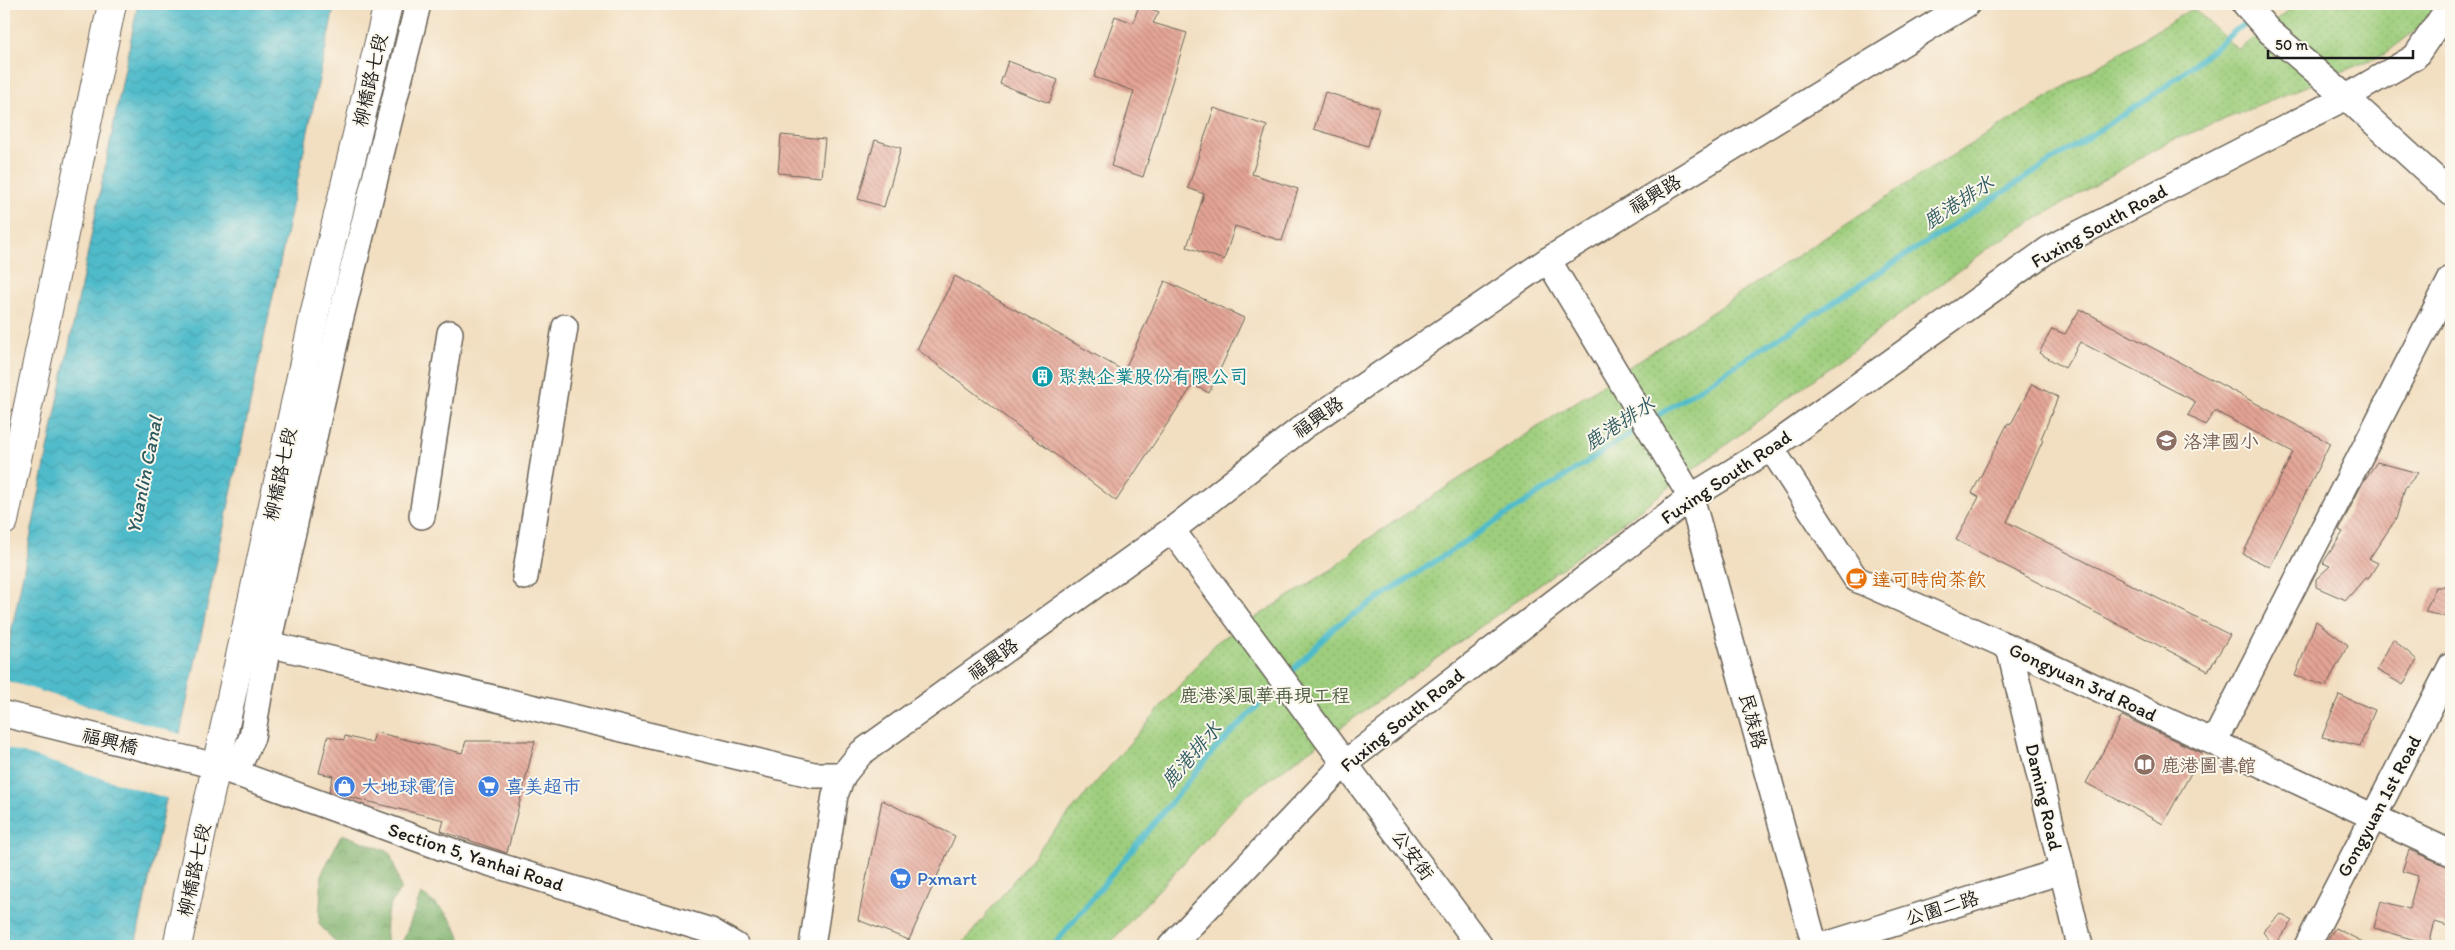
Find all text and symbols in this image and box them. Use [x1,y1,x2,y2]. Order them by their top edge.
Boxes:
scale bar [2268,28,2412,60]
street label: 柳橋路七段 [348,31,392,129]
text: 50 m [2275,36,2308,54]
street label: 福興路 [1625,169,1685,219]
water label: 鹿港排水 [1918,170,1999,234]
street label: Fuxing South Road [2027,179,2172,273]
building icon: 聚熱企業股份有限公司 [1030,364,1054,388]
place label: 聚熱企業股份有限公司 [1058,365,1248,388]
street label: 福興路 [1288,391,1348,443]
water label: 鹿港排水 [1579,391,1660,455]
water label: Yuanlin Canal [121,413,167,536]
street label: 柳橋路七段 [259,425,301,523]
street label: Fuxing South Road [1657,425,1796,529]
school or university icon: 洛津國小 [2155,429,2179,453]
place label: 洛津國小 [2183,430,2259,453]
cafe icon: 達可時尚茶飲 [1844,567,1868,591]
place label: 達可時尚茶飲 [1872,568,1986,591]
street label: 福興路 [963,633,1023,685]
street label: Gongyuan 3rd Road [2005,638,2161,727]
street label: Fuxing South Road [1336,663,1469,777]
park label: 鹿港溪風華再現工程 [1179,684,1351,707]
street label: 民族路 [1735,690,1771,752]
water label: 鹿港排水 [1156,716,1227,793]
street label: 福興橋 [80,723,140,759]
street label: Gongyuan 1st Road [2332,731,2426,881]
street label: Daming Road [2021,741,2068,853]
library icon: 鹿港圖書館 [2133,753,2157,777]
place label: 鹿港圖書館 [2161,754,2256,777]
shop icon: 大地球電信 [333,774,357,798]
supermarket icon: 喜美超市 [477,774,501,798]
place label: 大地球電信 [361,775,456,798]
place label: 喜美超市 [505,775,581,798]
street label: Section 5, Yanhai Road [385,818,567,896]
street label: 柳橋路七段 [173,821,215,919]
street label: 公安街 [1387,825,1439,885]
supermarket icon: Pxmart [889,866,913,890]
place label: Pxmart [917,867,977,890]
street label: 公園二路 [1902,886,1982,930]

